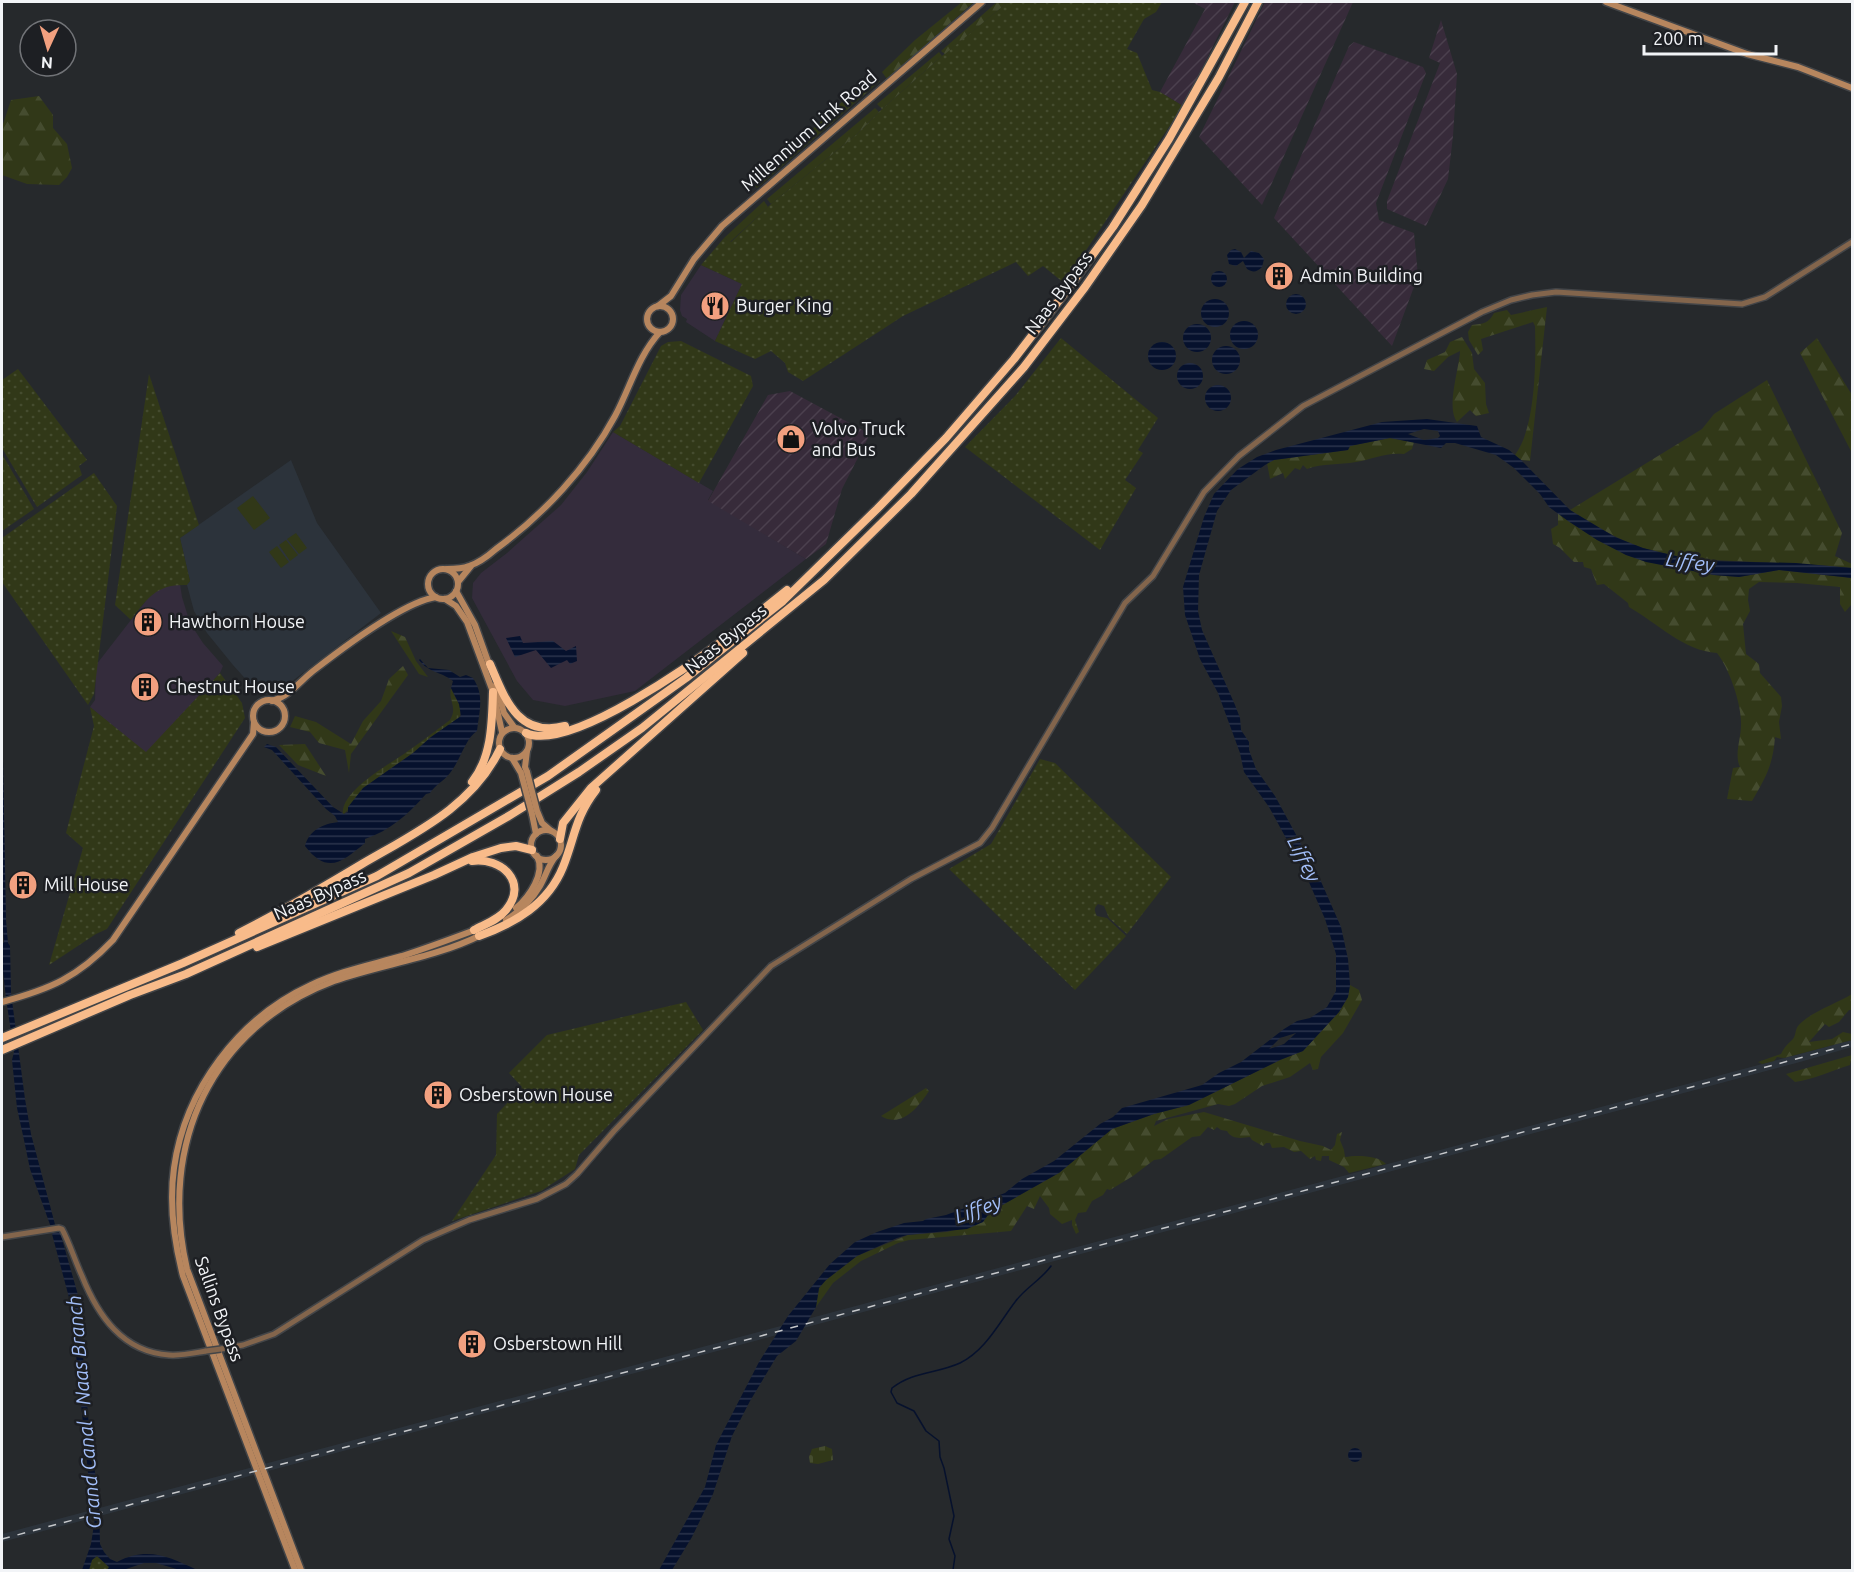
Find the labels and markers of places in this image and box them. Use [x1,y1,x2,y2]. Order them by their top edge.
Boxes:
building icon: Admin Building [1263,260,1295,292]
place label: Admin Building [1300,265,1423,285]
restaurant icon: Burger King [699,290,731,322]
place label: Burger King [736,295,832,315]
place label: Volvo Truck and Bus [812,418,905,459]
shop icon: Volvo Truck and Bus [775,423,807,455]
building icon: Hawthorn House [132,606,164,638]
place label: Hawthorn House [169,611,305,631]
building icon: Chestnut House [129,671,161,703]
place label: Chestnut House [166,676,295,696]
building icon: Mill House [7,869,39,901]
place label: Mill House [44,874,129,894]
building icon: Osberstown House [422,1079,454,1111]
place label: Osberstown House [459,1084,613,1104]
building icon: Osberstown Hill [456,1328,488,1360]
place label: Osberstown Hill [493,1333,622,1353]

